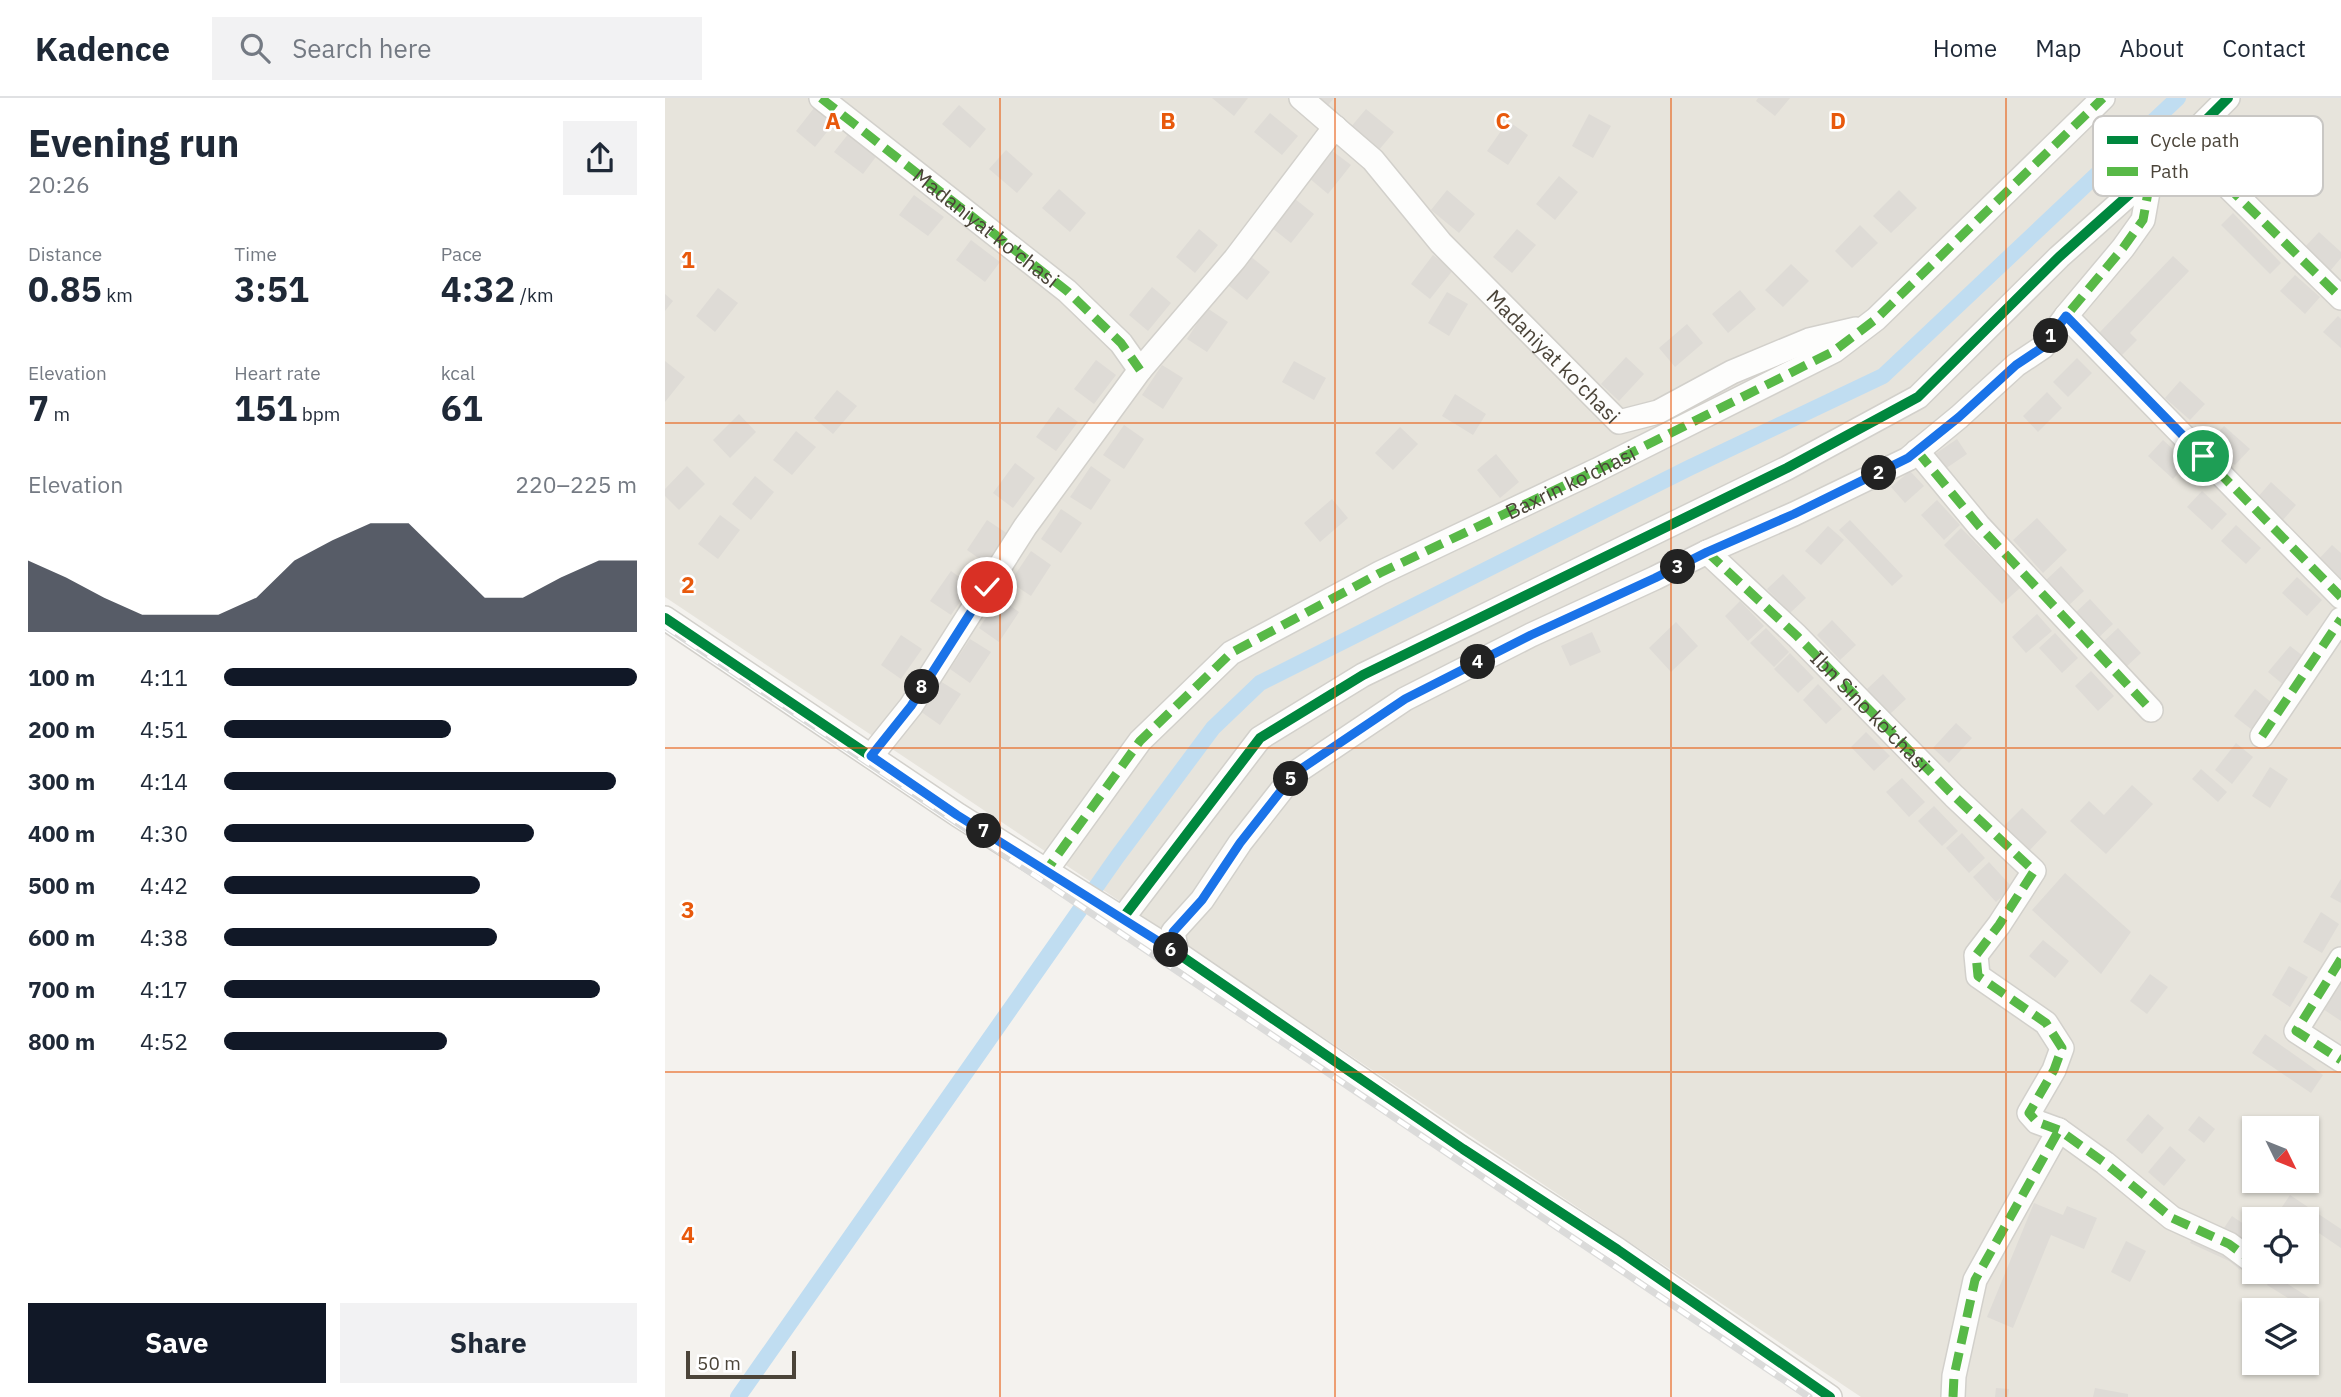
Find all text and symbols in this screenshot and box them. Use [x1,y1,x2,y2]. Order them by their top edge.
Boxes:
search box [212,17,702,80]
text: Kadence [35,27,170,70]
icon: search [236,29,274,67]
text: Search here [292,31,432,65]
text: Home [1933,32,1997,64]
text: Map [2035,32,2081,64]
text: About [2119,32,2184,64]
text: Contact [2222,32,2306,64]
text: A [825,105,841,135]
text: B [1160,105,1176,135]
text: C [1496,105,1511,135]
text: D [1830,105,1846,135]
legend [2093,116,2323,196]
text: Evening run [28,118,239,167]
button: share [563,121,637,195]
text: Cycle path [2150,128,2239,152]
text: Path [2150,159,2189,183]
street label: Madaniyat ko'chasi [907,161,1065,294]
text: 20:26 [28,169,90,199]
text: Distance [28,242,102,266]
text: Time [234,242,277,266]
text: Pace [441,242,482,266]
text: 1 [681,244,695,274]
text: 0.85 [28,266,102,312]
text: 3:51 [234,266,309,312]
text: 4:32 [441,266,515,312]
text: km [102,283,133,307]
text: /km [515,283,554,307]
street label: Madaniyat ko'chasi [1481,283,1626,429]
pin: 1 [2033,318,2069,354]
text: 1 [2045,323,2056,347]
text: Elevation [28,361,107,385]
text: Heart rate [234,361,321,385]
text: kcal [441,361,475,385]
text: 7 [28,385,49,431]
text: 151 [234,385,297,431]
text: 61 [441,385,483,431]
text: m [49,402,70,426]
text: bpm [297,402,340,426]
pin [2173,426,2233,486]
icon: arrive [2184,437,2222,475]
street label: Baxrin ko'chasi [1501,439,1640,526]
pin: 2 [1861,456,1897,490]
text: 2 [1873,460,1884,484]
text: Elevation [28,469,123,499]
text: 220–225 m [515,469,637,499]
pin: 3 [1661,550,1695,584]
text: 3 [1672,554,1683,578]
pin [957,557,1017,617]
icon: check [968,568,1006,606]
text: 2 [681,569,695,599]
pin: 4 [1461,644,1495,680]
street label: Ibn Sino ko'chasi [1805,644,1936,778]
text: 4 [1472,649,1483,673]
text: 100 m [28,662,95,692]
text: 4:11 [140,662,188,692]
pin: 8 [905,670,939,704]
text: 8 [916,674,927,698]
text: 200 m [28,714,95,744]
text: 4:51 [140,714,188,744]
pin: 5 [1273,762,1309,796]
text: 300 m [28,766,95,796]
text: 4:14 [140,766,188,796]
text: 5 [1285,766,1296,790]
pin: 7 [967,814,1001,848]
text: 400 m [28,818,95,848]
text: 4:30 [140,818,188,848]
text: 7 [978,818,989,842]
text: 500 m [28,870,95,900]
text: 4:42 [140,870,188,900]
text: 3 [681,894,695,924]
text: 600 m [28,922,95,952]
text: 4:38 [140,922,188,952]
pin: 6 [1154,932,1189,968]
text: 6 [1165,937,1176,961]
text: 700 m [28,974,95,1004]
text: 4:17 [140,974,188,1004]
text: 800 m [28,1026,95,1056]
text: 4:52 [140,1026,188,1056]
north arrow [2242,1116,2319,1194]
map controls [2242,1116,2319,1375]
button: locate [2242,1207,2319,1284]
text: 4 [681,1219,695,1249]
button: layers [2242,1298,2319,1375]
button: Save [28,1303,326,1383]
button: Share [340,1303,637,1383]
scale bar [686,1348,796,1380]
text: 50 m [697,1351,741,1375]

